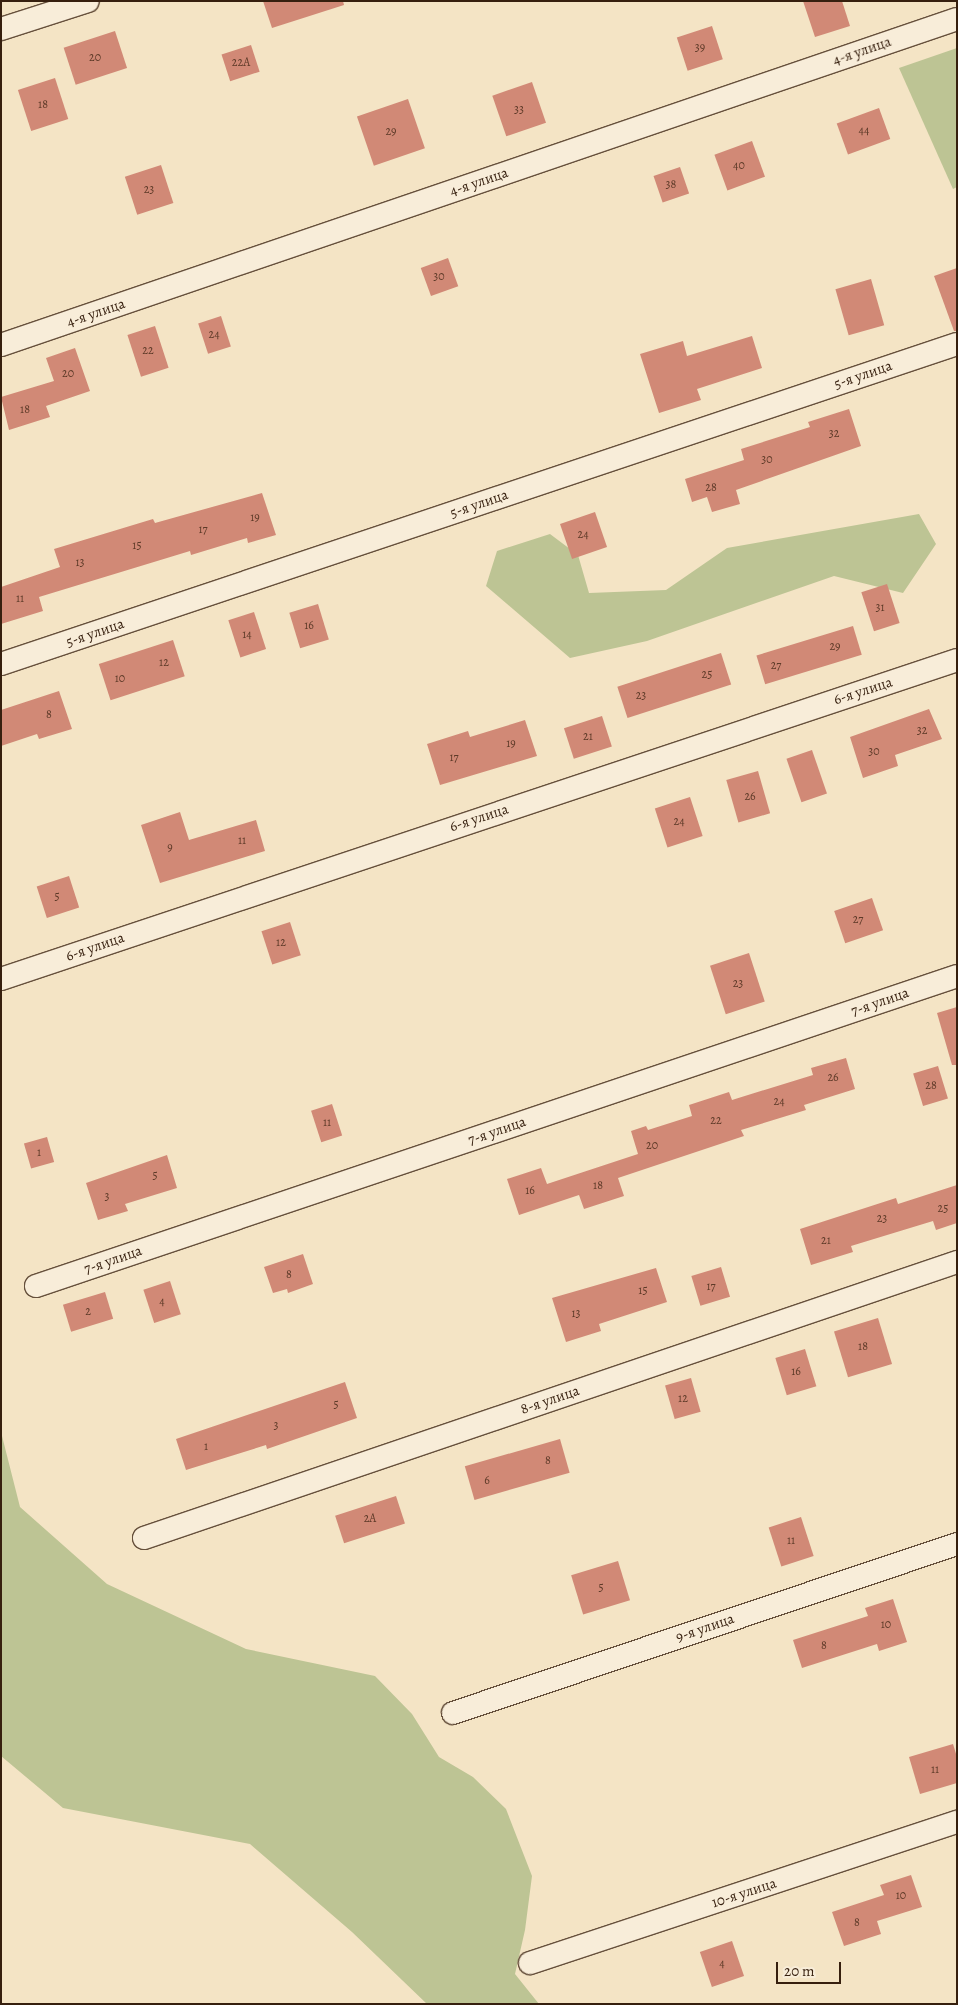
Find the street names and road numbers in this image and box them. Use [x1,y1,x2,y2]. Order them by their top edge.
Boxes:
street label: 4-я улица [830,33,894,69]
street label: 4-я улица [447,164,511,200]
street label: 4-я улица [64,295,128,331]
street label: 5-я улица [832,357,894,393]
street label: 5-я улица [448,486,510,522]
street label: 5-я улица [64,615,126,651]
street label: 6-я улица [831,673,895,709]
street label: 6-я улица [447,800,511,836]
street label: 6-я улица [63,929,127,965]
street label: 7-я улица [849,984,911,1020]
street label: 7-я улица [466,1113,528,1149]
street label: 7-я улица [82,1242,144,1278]
street label: 8-я улица [518,1382,582,1418]
street label: 9-я улица [673,1610,737,1646]
street label: 10-я улица [709,1874,779,1912]

